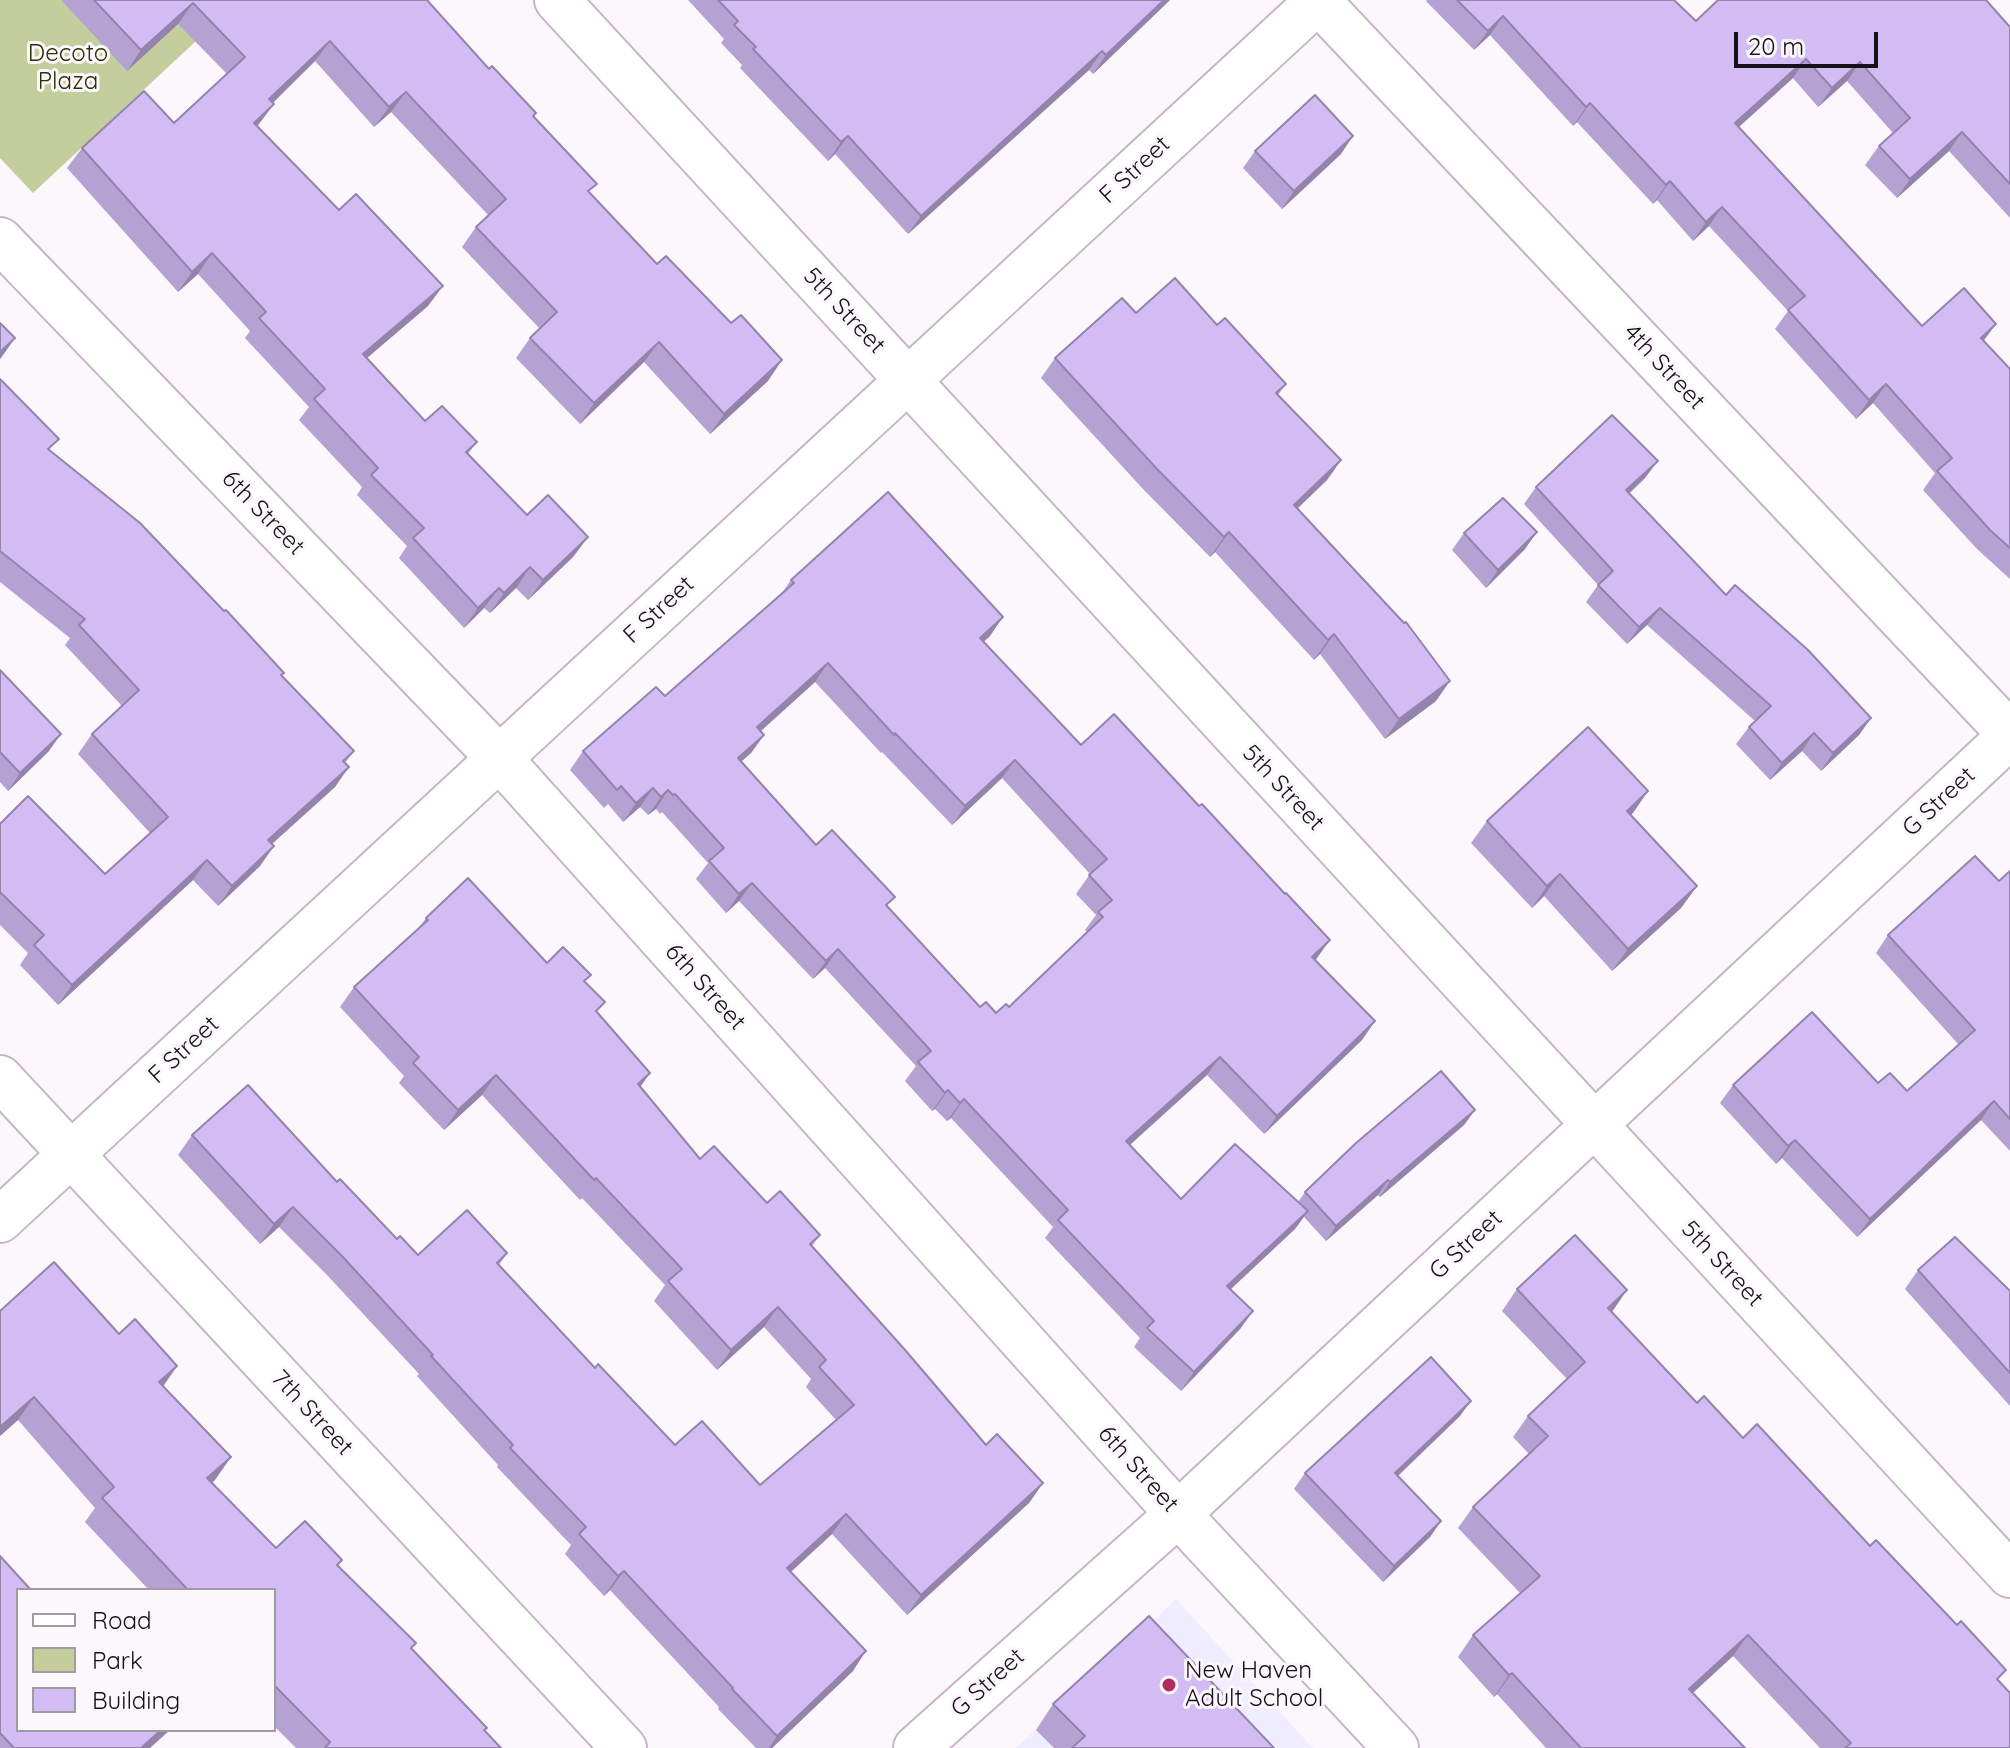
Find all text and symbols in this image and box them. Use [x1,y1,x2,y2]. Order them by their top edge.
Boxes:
scale bar [1738,16,1882,66]
text: 20 m [1748,31,1804,61]
park label: Decoto Plaza [28,40,108,96]
street label: F Street [1094,130,1176,210]
street label: 5th Street [797,262,891,360]
street label: 4th Street [1617,318,1711,416]
street label: 6th Street [216,465,310,561]
street label: F Street [618,570,700,650]
street label: 5th Street [1236,739,1330,837]
street label: G Street [1897,761,1981,843]
street label: 6th Street [659,938,751,1036]
street label: F Street [143,1010,225,1090]
street label: G Street [1424,1204,1508,1286]
street label: 5th Street [1675,1215,1769,1313]
street label: 7th Street [265,1364,359,1462]
street label: 6th Street [1092,1420,1184,1518]
legend [16,1588,276,1732]
text: Road [92,1605,152,1635]
street label: G Street [945,1643,1031,1723]
text: Park [92,1645,143,1675]
place label: New Haven Adult School [1185,1657,1323,1713]
marker: New Haven Adult School [1160,1676,1178,1694]
text: Building [92,1685,180,1715]

